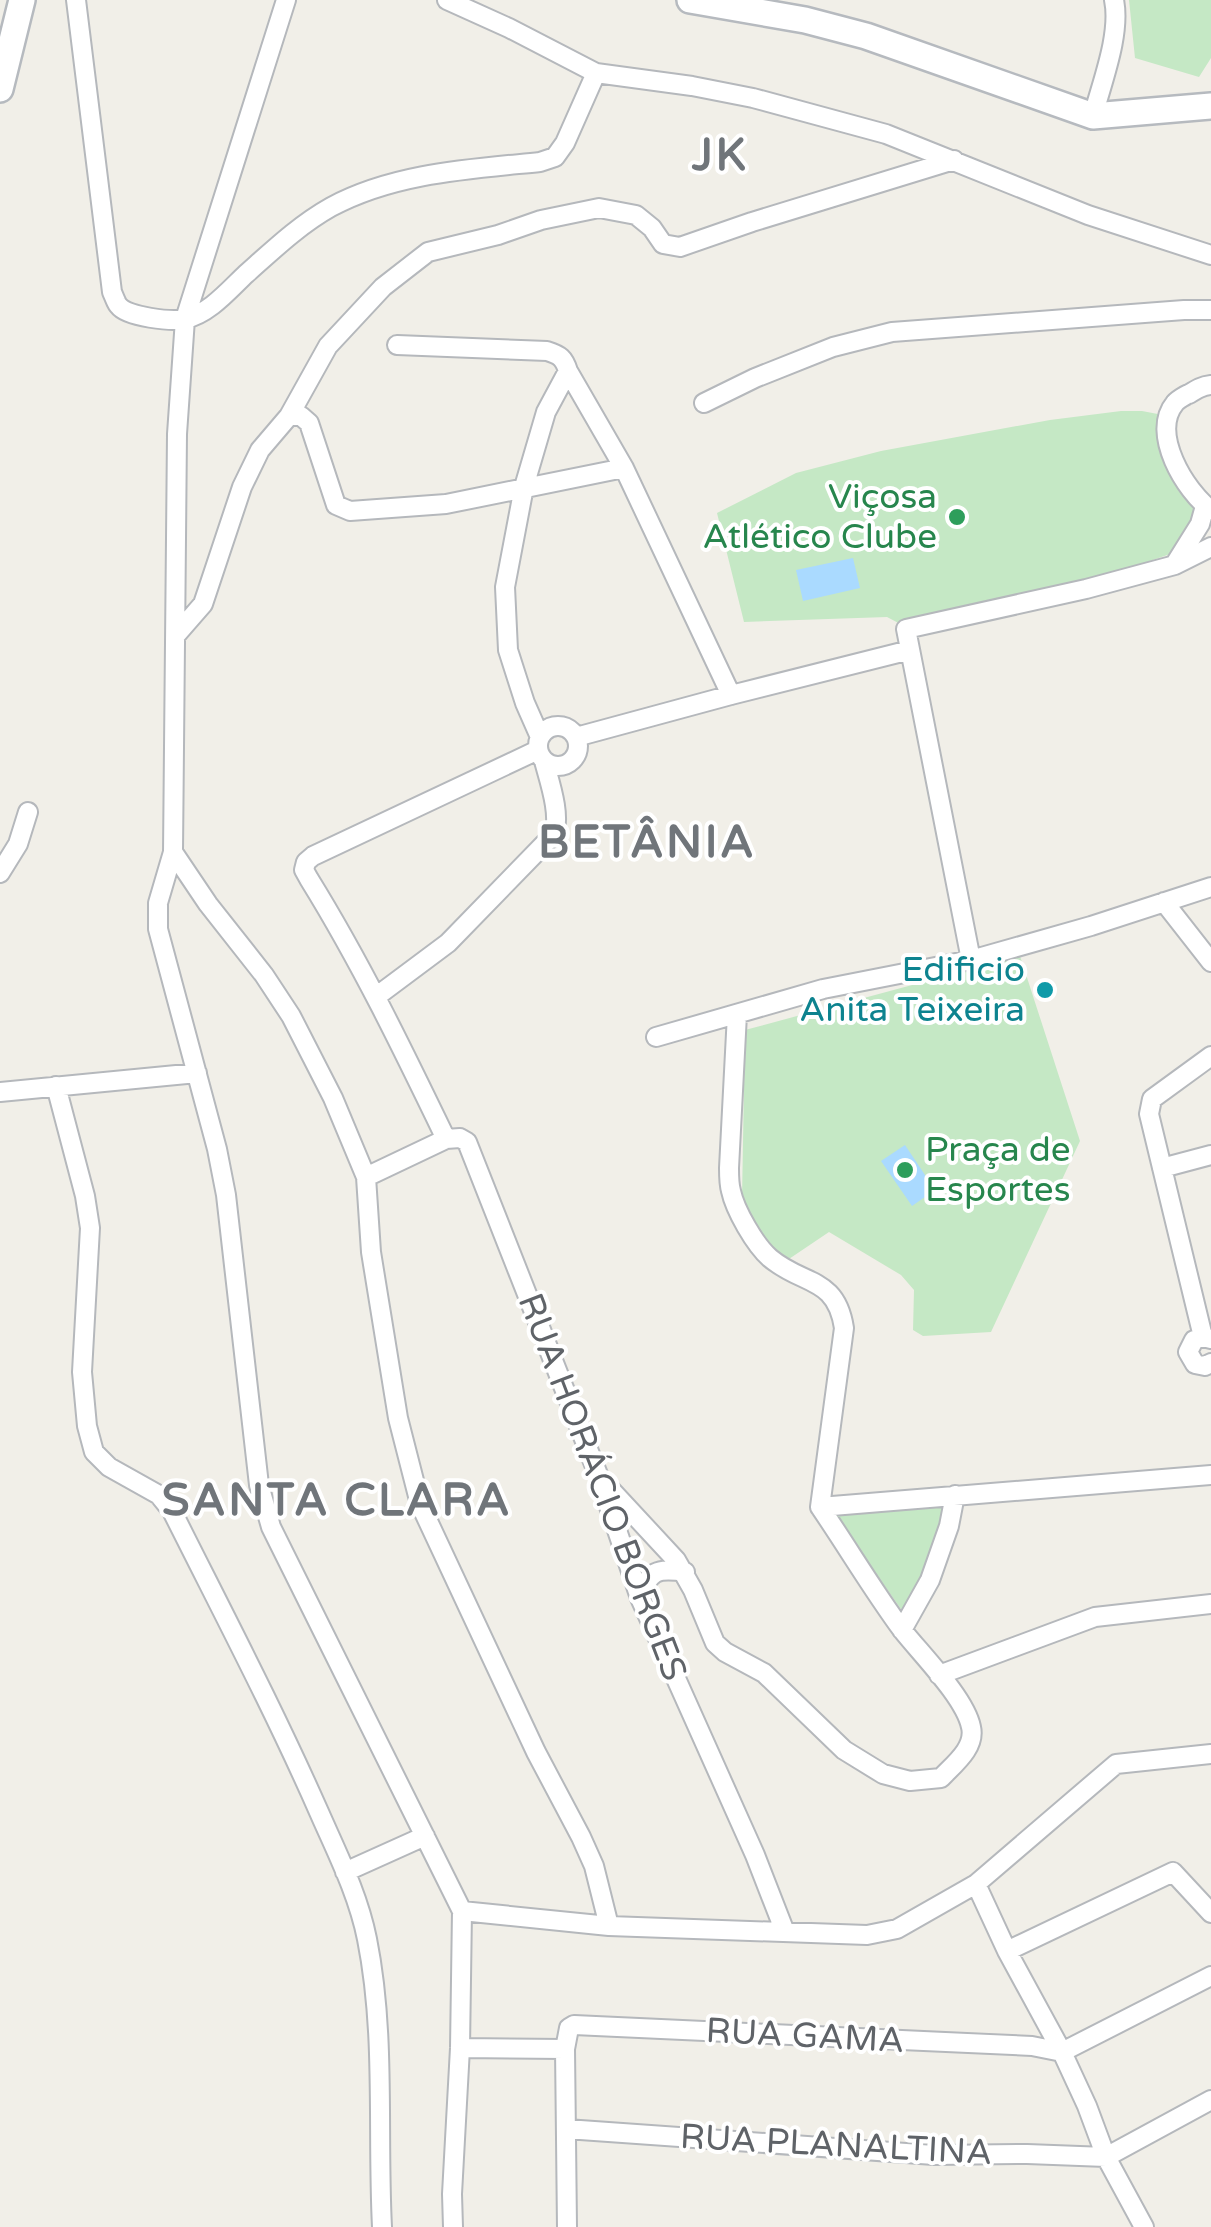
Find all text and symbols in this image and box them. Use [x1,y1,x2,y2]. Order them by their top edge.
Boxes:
district label: JK [691,129,748,183]
place label: Viçosa Atlético Clube [703,476,937,558]
marker: Viçosa Atlético Clube [946,506,968,528]
district label: BETÂNIA [538,815,756,870]
place label: Edificio Anita Teixeira [799,949,1025,1031]
marker: Edificio Anita Teixeira [1034,979,1056,1001]
place label: Praça de Esportes [925,1129,1071,1211]
marker: Praça de Esportes [894,1159,916,1181]
street label: RUA HORÁCIO BORGES [509,1288,695,1686]
district label: SANTA CLARA [162,1474,512,1528]
street label: RUA GAMA [705,2010,905,2062]
street label: RUA PLANALTINA [679,2116,993,2174]

